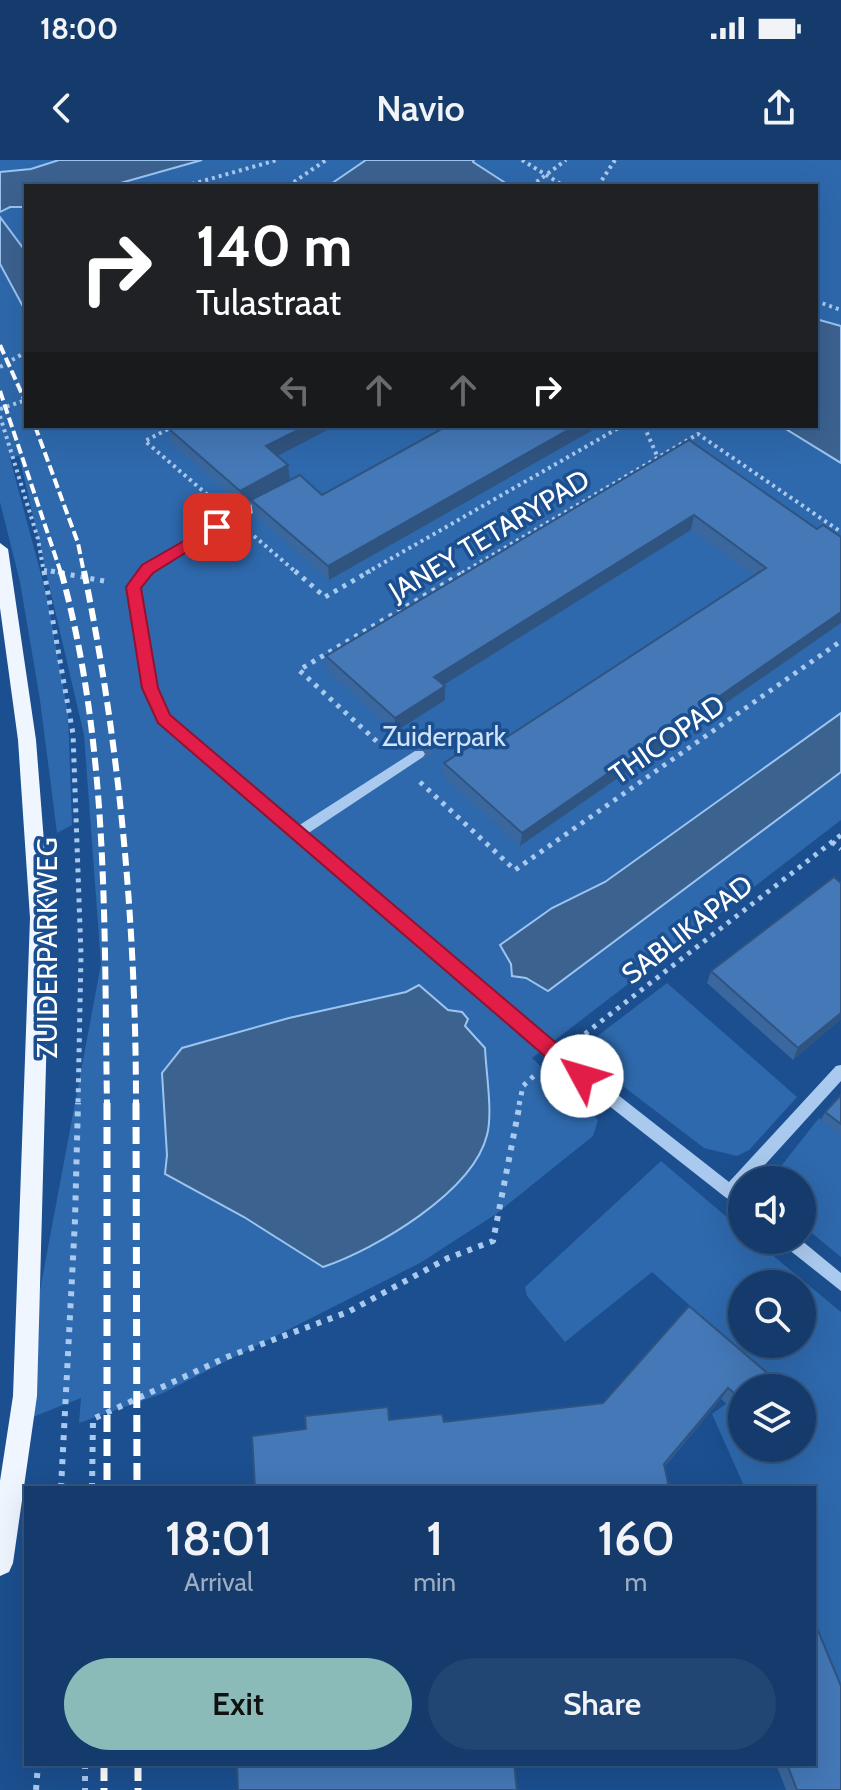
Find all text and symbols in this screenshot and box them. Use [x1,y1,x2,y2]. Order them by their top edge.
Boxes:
text: 18:00 [40,10,118,47]
icon: back [40,86,84,130]
text: Navio [376,86,465,130]
icon: share [757,86,801,130]
text: 140 m [196,212,352,280]
icon: right [64,216,168,320]
text: Tulastraat [196,280,341,324]
icon: left [273,368,317,412]
icon: ahead [357,368,401,412]
icon: ahead [441,368,485,412]
icon: right [525,368,569,412]
street label: JANEY TETARYPAD [382,462,595,609]
pin [183,493,251,561]
icon: arrive [195,505,239,549]
street label: THICOPAD [603,687,731,791]
park label: Zuiderpark [382,719,507,753]
street label: ZUIDERPARKWEG [30,838,64,1058]
street label: SABLIKAPAD [615,867,759,991]
position arrow [540,1034,624,1118]
map controls [728,1166,816,1462]
button: sound [728,1166,816,1254]
button: search [728,1270,816,1358]
button: layers [728,1374,816,1462]
text: 18:01 [165,1509,272,1567]
text: 1 [426,1509,443,1567]
text: 160 [597,1509,675,1567]
text: Arrival [184,1566,253,1598]
text: min [413,1566,456,1598]
text: m [625,1566,647,1598]
button: Exit [64,1658,412,1750]
button: Share [428,1658,776,1750]

